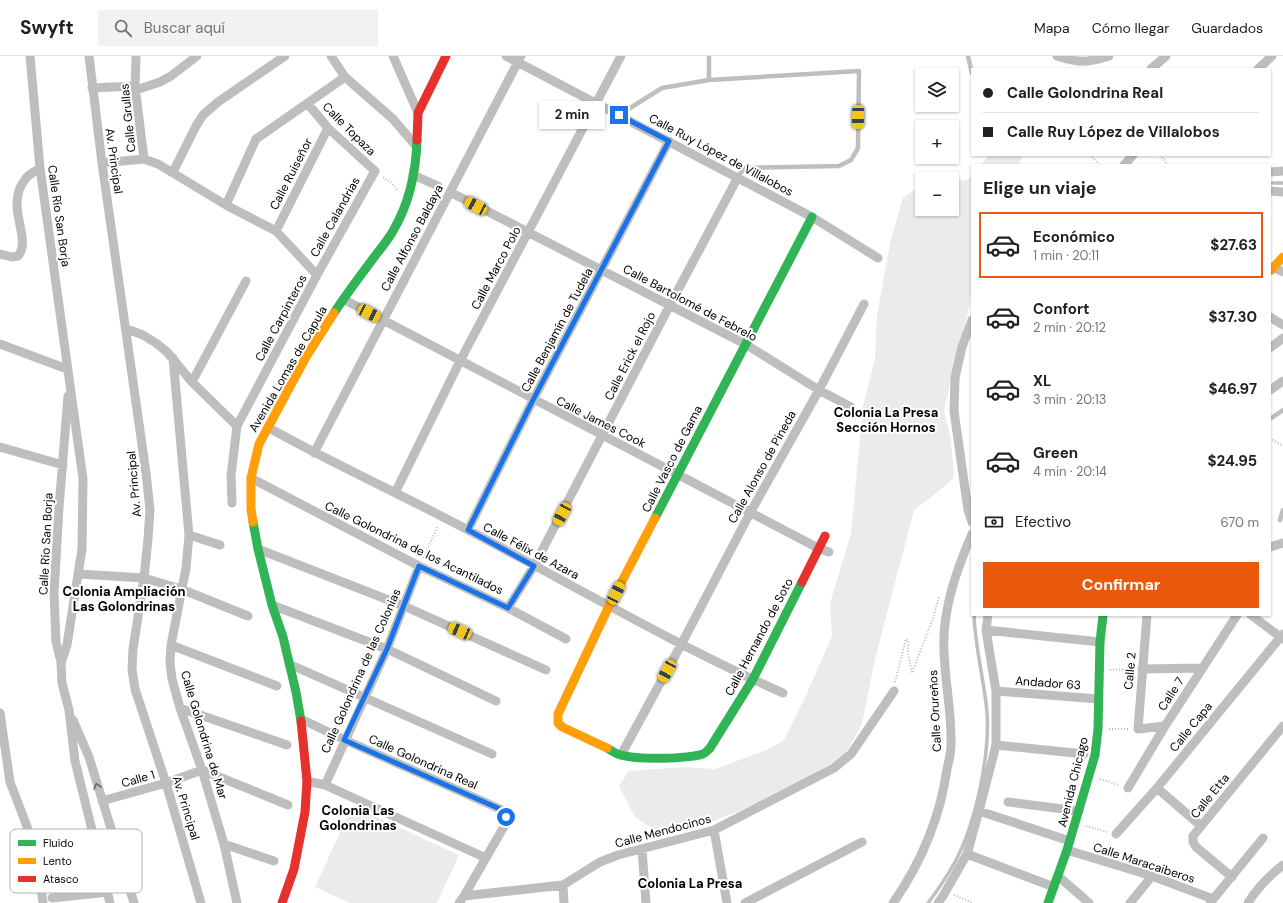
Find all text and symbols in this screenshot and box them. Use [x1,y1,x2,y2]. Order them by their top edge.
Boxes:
search box [98,10,378,46]
text: Swyft [20,15,74,40]
icon: search [112,17,134,39]
text: Buscar aquí [144,18,225,38]
text: Mapa [1034,19,1070,37]
text: Cómo llegar [1092,19,1169,37]
text: Guardados [1191,19,1263,37]
map controls [915,68,959,216]
button: layers [915,68,959,112]
street label: Calle Grullas [116,83,140,153]
text: Calle Golondrina Real [1007,83,1163,103]
street label: Calle Topaza [319,99,379,159]
callout: 2 min [539,101,605,129]
car [852,105,864,129]
text: 2 min [555,106,589,123]
route end [610,106,628,124]
street label: Calle Ruy López de Villalobos [646,110,796,200]
button: + [915,120,959,164]
text: Calle Ruy López de Villalobos [1007,122,1220,142]
street label: Av. Principal [101,127,127,195]
street label: Calle Ruiseñor [266,135,316,213]
street label: Calle Río San Borja [44,164,74,268]
button: − [915,172,959,216]
street label: Calle Calandrias [306,174,364,260]
text: Elige un viaje [983,176,1097,200]
street label: Calle Alfonso Baldaya [377,182,447,294]
car [463,195,489,217]
street label: Calle Marco Polo [467,224,525,312]
icon: car [985,227,1021,263]
text: Económico [1033,227,1115,247]
text: $27.63 [1210,235,1257,255]
text: 1 min · 20:11 [1033,247,1099,264]
street label: Calle Bartolomé de Febrelo [620,261,760,345]
street label: Calle Benjamín de Tudela [517,265,597,395]
street label: Calle Carpinteros [251,272,311,364]
icon: car [985,299,1021,335]
text: Confort [1033,299,1090,319]
car [356,302,382,324]
street label: Avenida Lomas de Capula [245,303,331,435]
text: $37.30 [1208,307,1257,327]
street label: Calle Erick el Rojo [601,309,659,403]
text: 2 min · 20:12 [1033,319,1106,336]
icon: car [985,371,1021,407]
text: XL [1033,371,1051,391]
text: $46.97 [1208,379,1257,399]
text: 3 min · 20:13 [1033,391,1106,408]
street label: Calle James Cook [553,392,649,452]
street label: Calle Vasco de Gama [638,403,706,515]
district label: Colonia La Presa Sección Hornos [834,404,938,436]
street label: Calle Alonso de Pineda [724,408,800,526]
icon: car [985,443,1021,479]
text: Green [1033,443,1078,463]
street label: Av. Principal [123,450,145,518]
text: $24.95 [1207,451,1257,471]
text: 4 min · 20:14 [1033,463,1107,480]
street label: Calle Río San Borja [35,492,57,596]
street label: Calle Golondrina de los Acantilados [322,498,506,598]
car [551,501,573,527]
icon: cash [983,511,1005,533]
text: Efectivo [1015,512,1071,532]
text: 670 m [1220,514,1259,531]
street label: Calle Félix de Azara [480,519,582,583]
button: Confirmar [983,562,1259,608]
street label: Calle Hernando de Soto [721,575,797,699]
car [605,580,627,606]
district label: Colonia Ampliación Las Golondrinas [62,583,186,615]
street label: Calle Golondrina de las Colonias [317,586,405,756]
car [447,621,473,641]
street label: Calle 2 [1120,652,1140,690]
car [656,658,678,684]
street label: Calle Golondrina de Mar [177,669,231,802]
street label: Calle Orureños [925,670,945,752]
street label: Andador 63 [1015,673,1081,693]
street label: Calle 7 [1154,674,1188,714]
street label: Calle Capa [1166,699,1216,755]
street label: Calle Golondrina Real [366,731,480,793]
street label: Avenida Chicago [1054,735,1092,829]
street label: Calle 1 [119,767,157,791]
street label: Calle Etta [1187,770,1233,822]
street label: Av. Principal [169,774,203,842]
one-way arrow [93,782,102,789]
district label: Colonia Las Golondrinas [319,802,397,834]
route start [497,808,515,826]
street label: Calle Mendocinos [613,810,713,852]
legend [10,829,142,893]
text: Fluido [43,836,74,850]
street label: Calle Maracaiberos [1091,839,1197,887]
text: Lento [43,854,72,868]
text: Atasco [43,872,78,886]
district label: Colonia La Presa [638,875,742,892]

